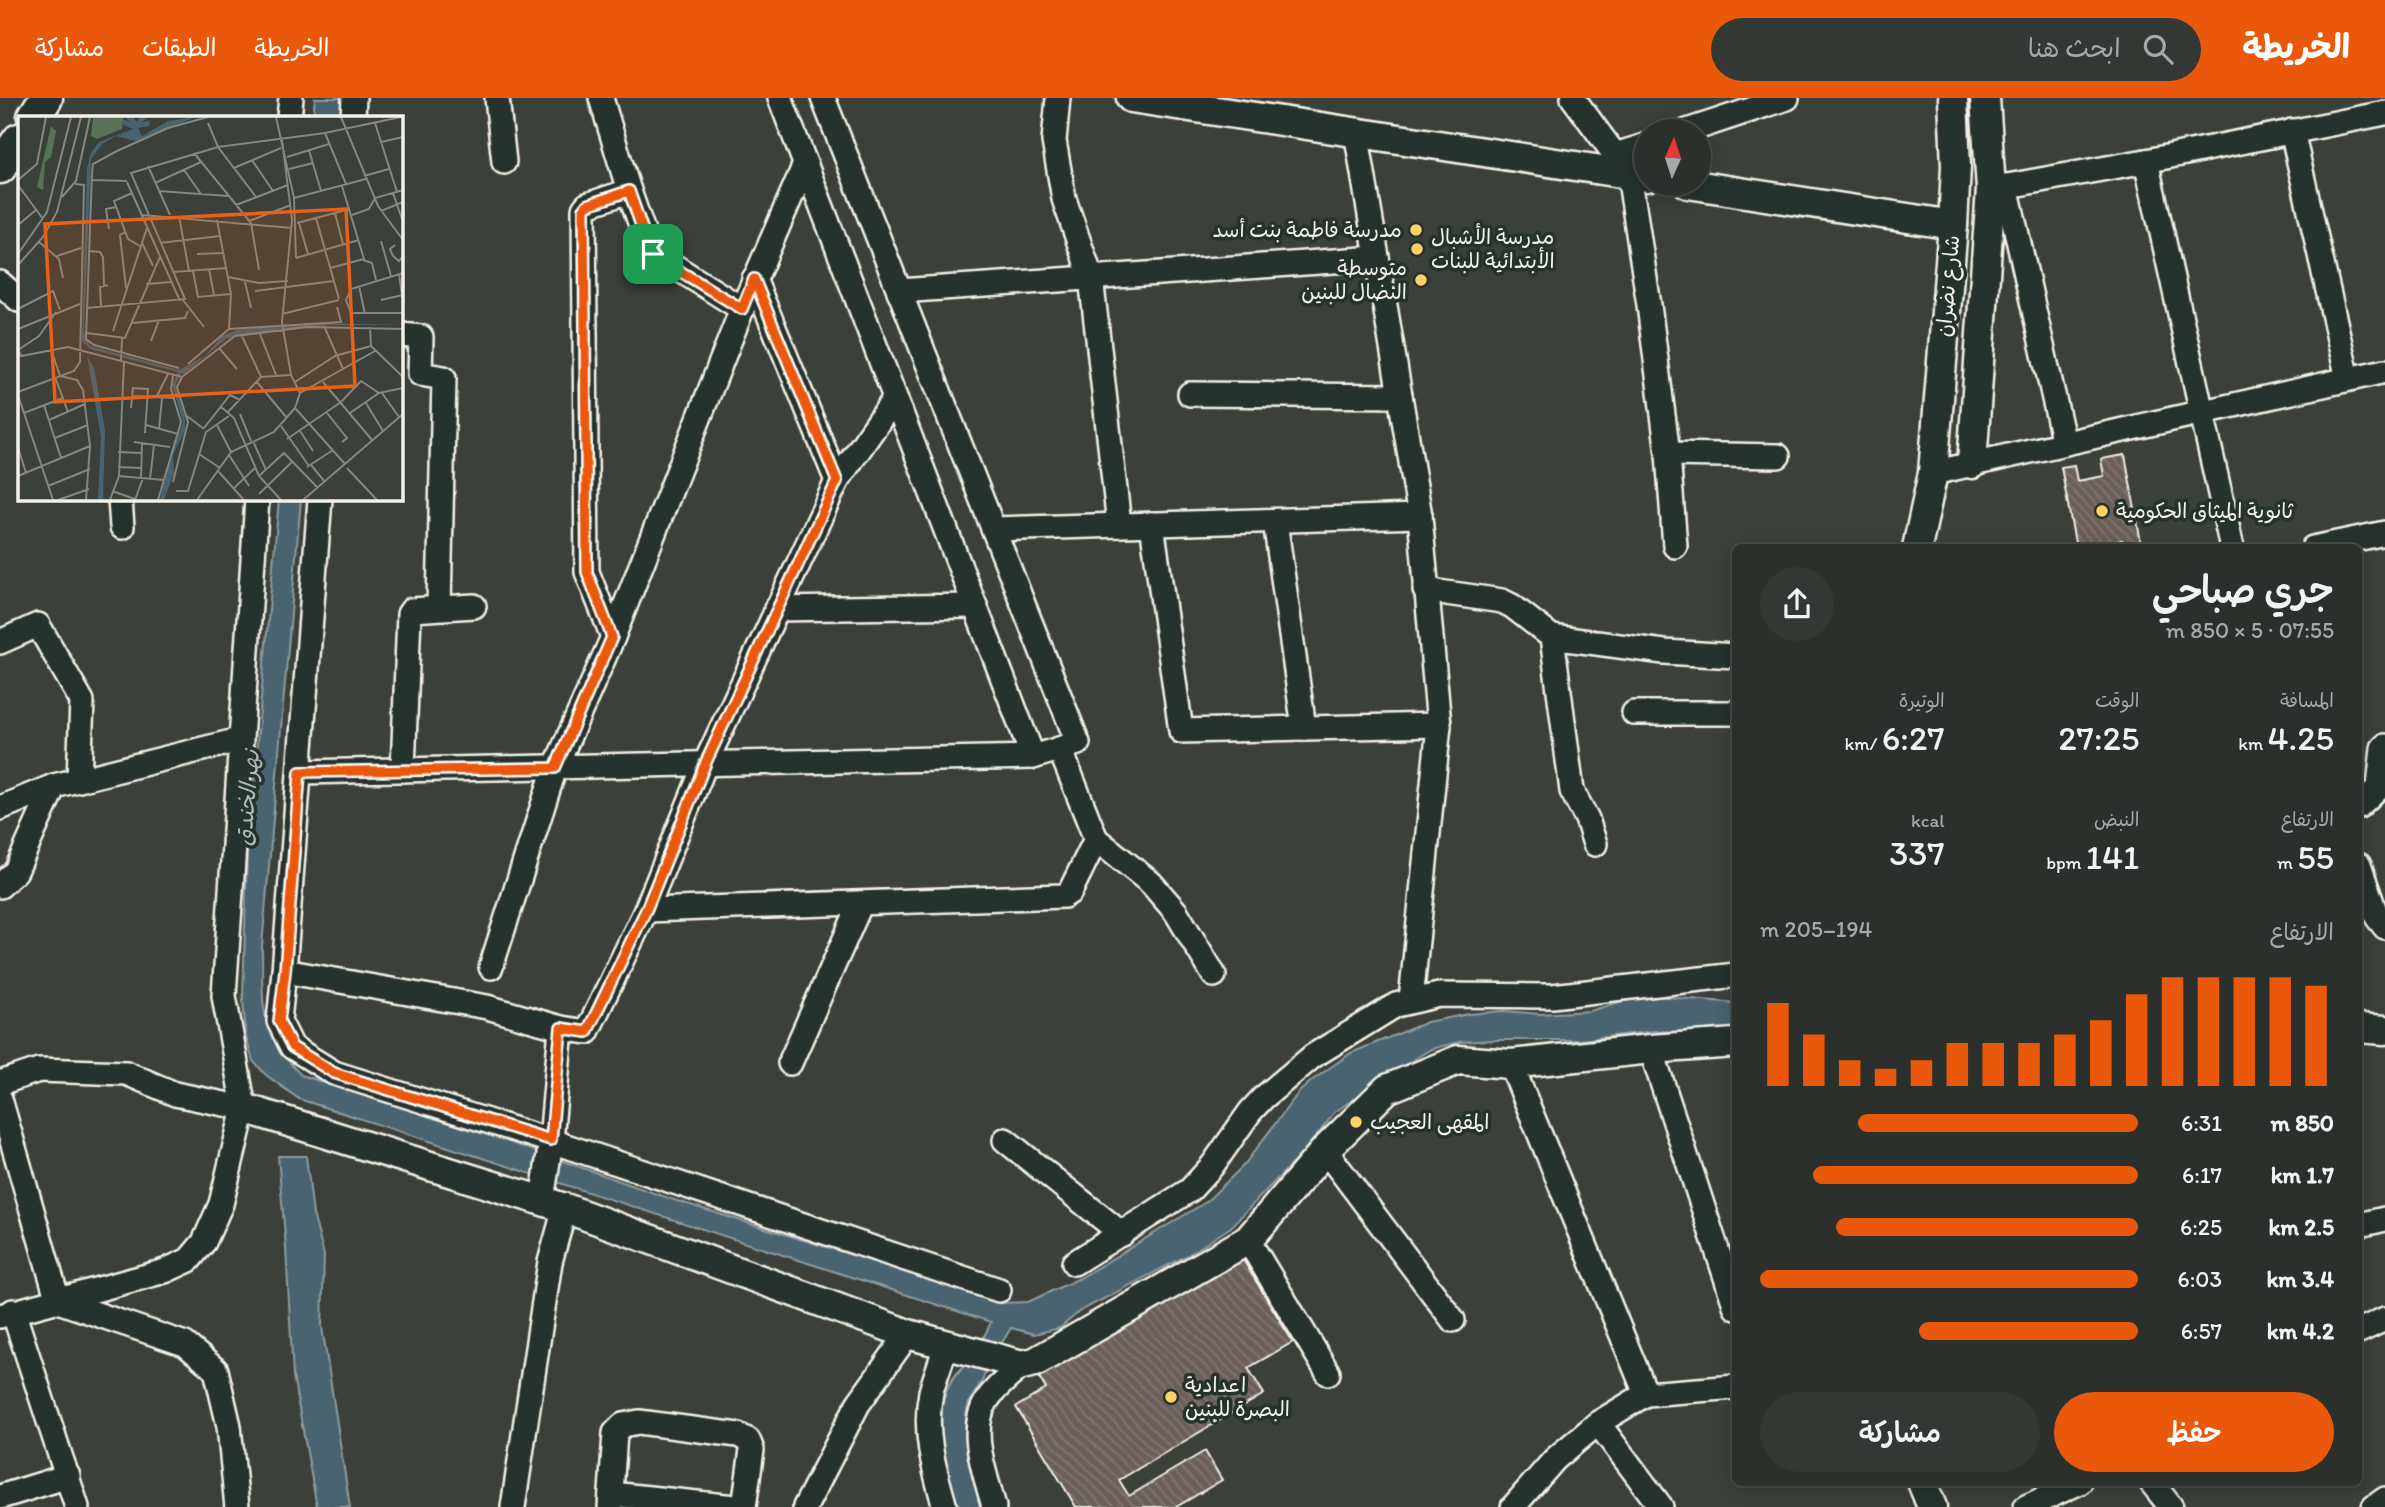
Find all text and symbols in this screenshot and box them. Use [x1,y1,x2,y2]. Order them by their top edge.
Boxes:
search box [1711,18,2201,81]
text: الخريطة [2243,27,2350,66]
icon: search [2139,30,2177,68]
text: ابحث هنا [2028,32,2121,64]
text: مشاركة [35,33,104,62]
text: الطبقات [142,33,217,62]
text: الخريطة [255,33,329,62]
inset map [18,116,402,500]
north arrow [1634,119,1712,196]
map controls [1634,119,1711,196]
place label: مدرسة فاطمة بنت أسد [1212,217,1402,243]
marker: مدرسة فاطمة بنت أسد [1408,222,1424,238]
place label: مدرسة الأشبال الأبتدائية للبنات [1431,223,1555,274]
pin [623,224,683,284]
street label: شارع نضران [1931,234,1967,338]
icon: arrive [634,235,672,273]
marker: مدرسة الأشبال الأبتدائية للبنات [1409,241,1425,257]
place label: متوسطة النضال للبنين [1301,255,1407,305]
marker: متوسطة النضال للبنين [1413,272,1429,288]
place label: ثانوية الميثاق الحكومية [2116,498,2294,524]
marker: ثانوية الميثاق الحكومية [2094,503,2110,519]
button: share [1760,567,1834,641]
text: جري صباحي [2152,567,2334,613]
text: 07:55 · 5 × 850 m [2166,616,2334,644]
text: الوتيرة [1899,689,1945,712]
text: الوقت [2095,689,2139,712]
text: المسافة [2280,689,2334,712]
text: 6:27 [1882,717,1945,759]
text: 27:25 [2058,717,2139,759]
text: 4.25 [2268,717,2334,759]
text: /km [1844,732,1882,755]
text: km [2238,732,2268,755]
water label: نهر الخندق [229,747,265,847]
text: النبض [2094,808,2139,831]
text: الارتفاع [2281,808,2334,831]
text: kcal [1911,809,1945,832]
text: 337 [1889,832,1945,874]
text: 141 [2086,836,2139,878]
text: 55 [2297,836,2334,878]
text: bpm [2046,851,2086,874]
text: m [2277,851,2297,874]
text: 194–205 m [1760,915,1872,943]
text: الارتفاع [2270,918,2334,946]
place label: المقهى العجيب [1370,1109,1489,1136]
text: 6:31 [2181,1109,2222,1137]
text: 850 m [2271,1109,2334,1137]
marker: المقهى العجيب [1348,1114,1364,1130]
text: 6:17 [2182,1161,2222,1189]
text: 1.7 km [2271,1161,2334,1189]
text: 6:25 [2180,1213,2222,1241]
text: 2.5 km [2269,1213,2334,1241]
text: 6:03 [2177,1265,2222,1293]
text: 3.4 km [2266,1265,2334,1293]
text: 6:57 [2181,1317,2222,1345]
text: 4.2 km [2267,1317,2334,1345]
place label: اعدادية البصرة للبنين [1185,1372,1290,1422]
marker: اعدادية البصرة للبنين [1163,1389,1179,1405]
button: مشاركة [1760,1392,2040,1472]
button: حفظ [2054,1392,2334,1472]

